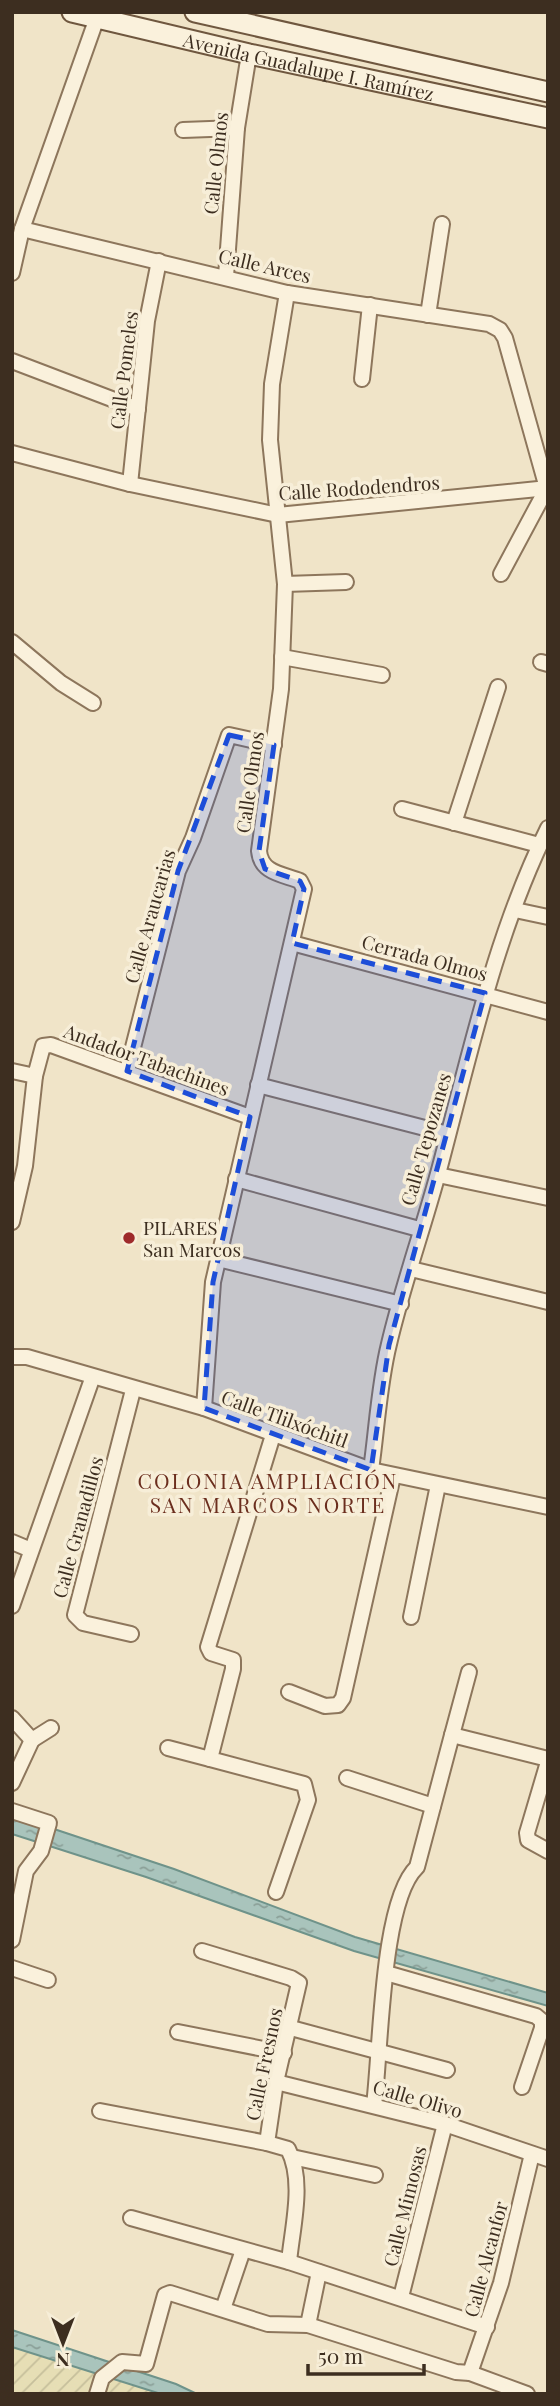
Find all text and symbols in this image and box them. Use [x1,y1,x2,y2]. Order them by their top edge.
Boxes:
street label: Avenida Guadalupe I. Ramírez [180,26,437,106]
street label: Calle Olmos [197,111,233,215]
street label: Calle Arces [216,242,314,288]
street label: Calle Pomeles [103,309,143,431]
street label: Calle Rododendros [277,468,441,506]
street label: Calle Olmos [229,729,269,835]
street label: Calle Araucarias [117,846,181,986]
street label: Cerrada Olmos [359,928,491,986]
street label: Andador Tabachines [60,1017,233,1101]
street label: Calle Tepozanes [394,1070,456,1208]
place label: PILARES San Marcos [143,1214,241,1262]
marker: PILARES San Marcos [121,1230,137,1246]
street label: Calle Tlilxóchitl [218,1383,353,1453]
street label: Calle Granadillos [46,1453,108,1601]
district label: COLONIA AMPLIACIÓN SAN MARCOS NORTE [138,1466,398,1518]
street label: Calle Fresnos [238,2005,288,2123]
street label: Calle Olivo [370,2073,466,2123]
street label: Calle Mimosas [376,2143,432,2269]
street label: Calle Alcanfor [457,2198,513,2320]
north arrow [28,2308,98,2378]
scale bar [308,2332,424,2376]
text: 50 m [318,2341,364,2369]
text: N [56,2348,70,2374]

